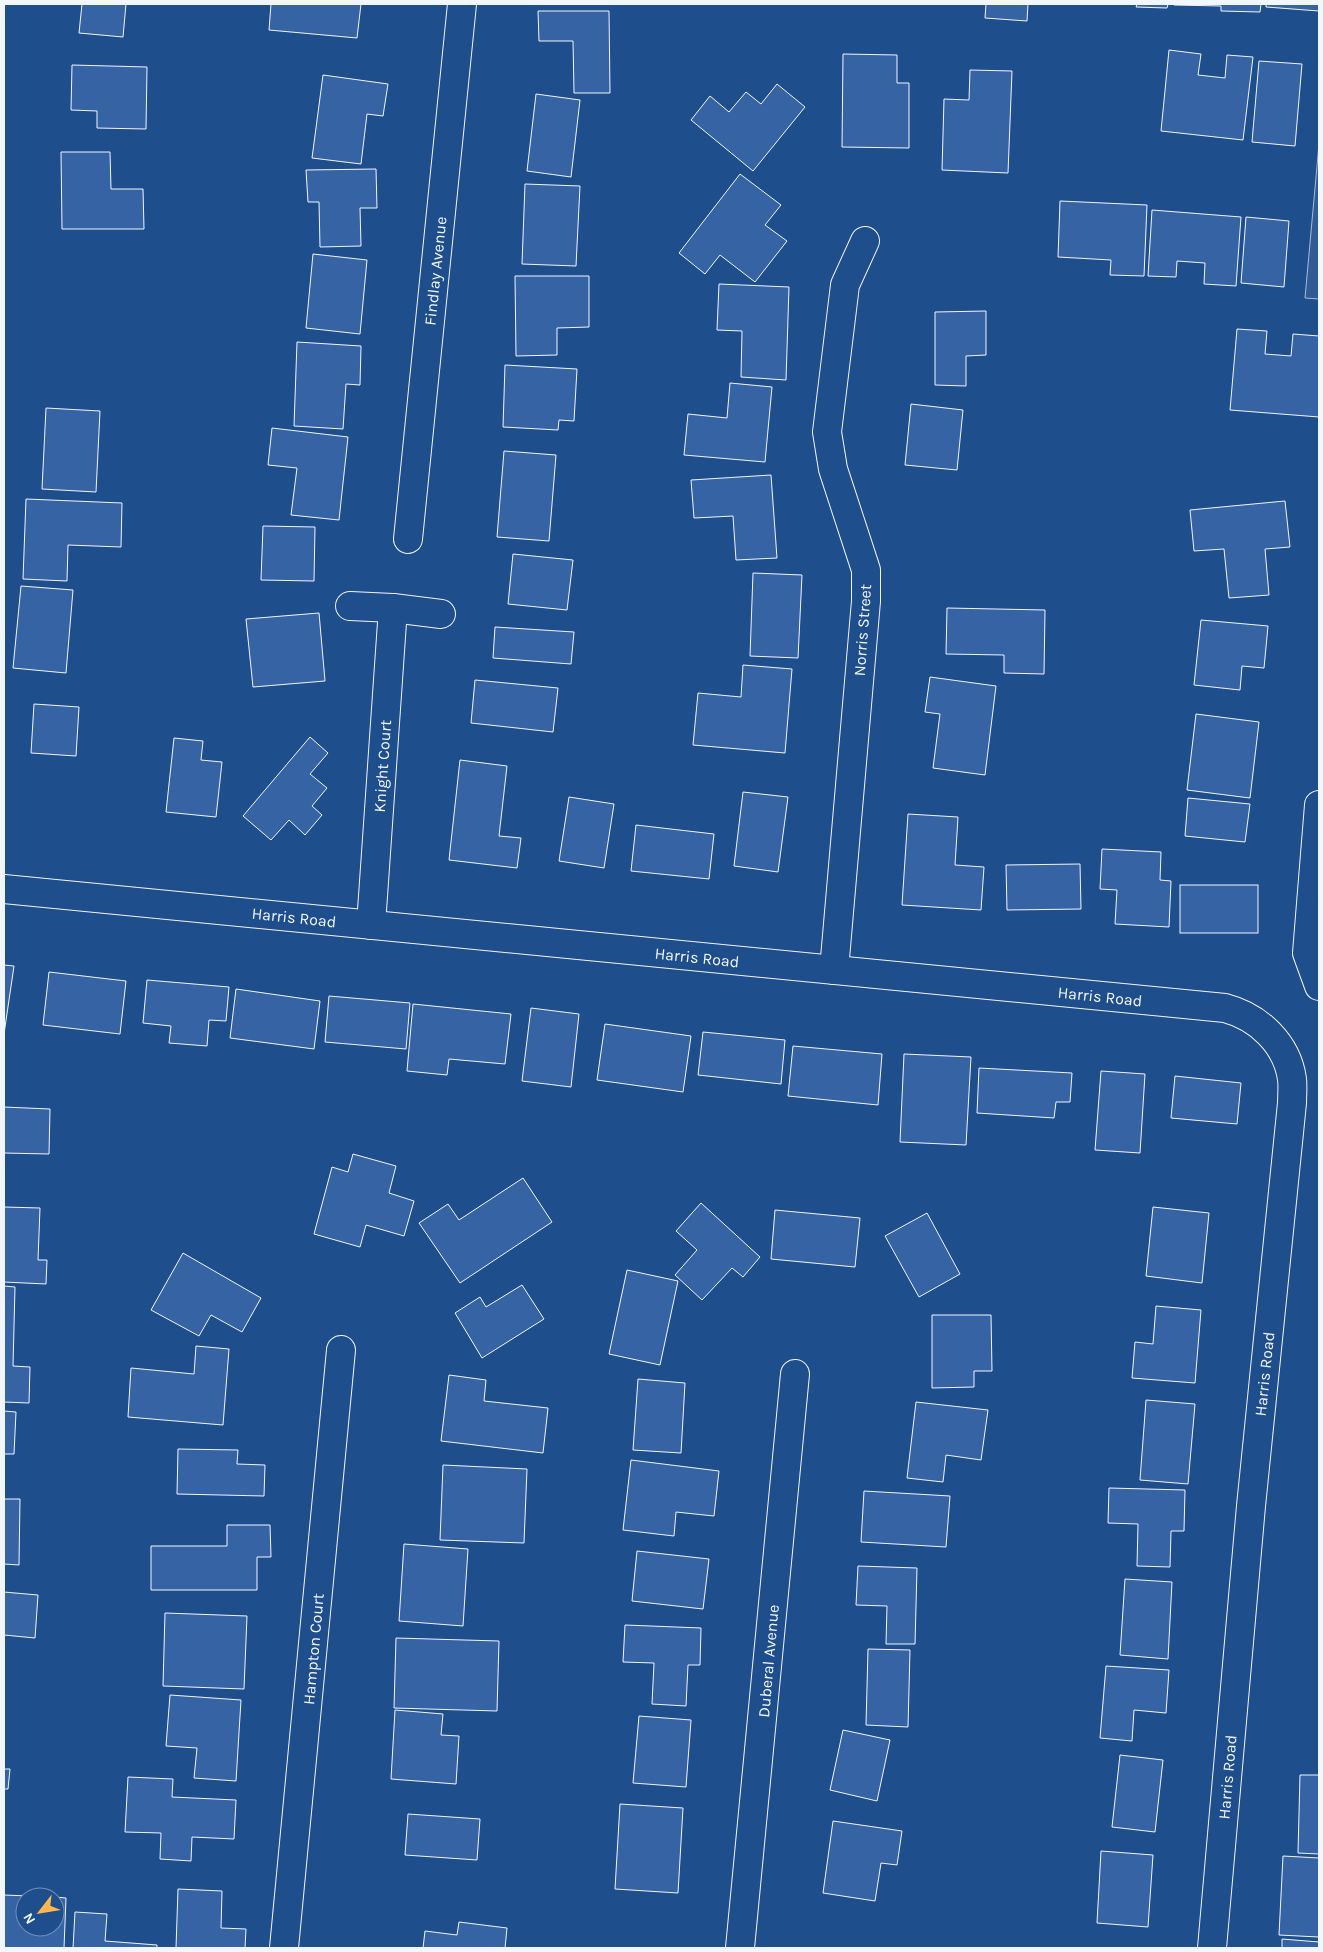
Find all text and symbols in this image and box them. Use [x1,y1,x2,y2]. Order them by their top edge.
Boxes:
street label: Findlay Avenue [420,216,451,326]
street label: Norris Street [850,583,875,677]
street label: Knight Court [370,719,395,813]
street label: Harris Road [251,904,337,931]
street label: Harris Road [654,944,740,971]
street label: Harris Road [1057,983,1143,1010]
street label: Harris Road [1251,1331,1278,1417]
street label: Hampton Court [299,1592,328,1706]
street label: Duberal Avenue [754,1604,783,1718]
street label: Harris Road [1214,1734,1241,1820]
north arrow [15,1887,65,1937]
text: N [19,1910,39,1927]

